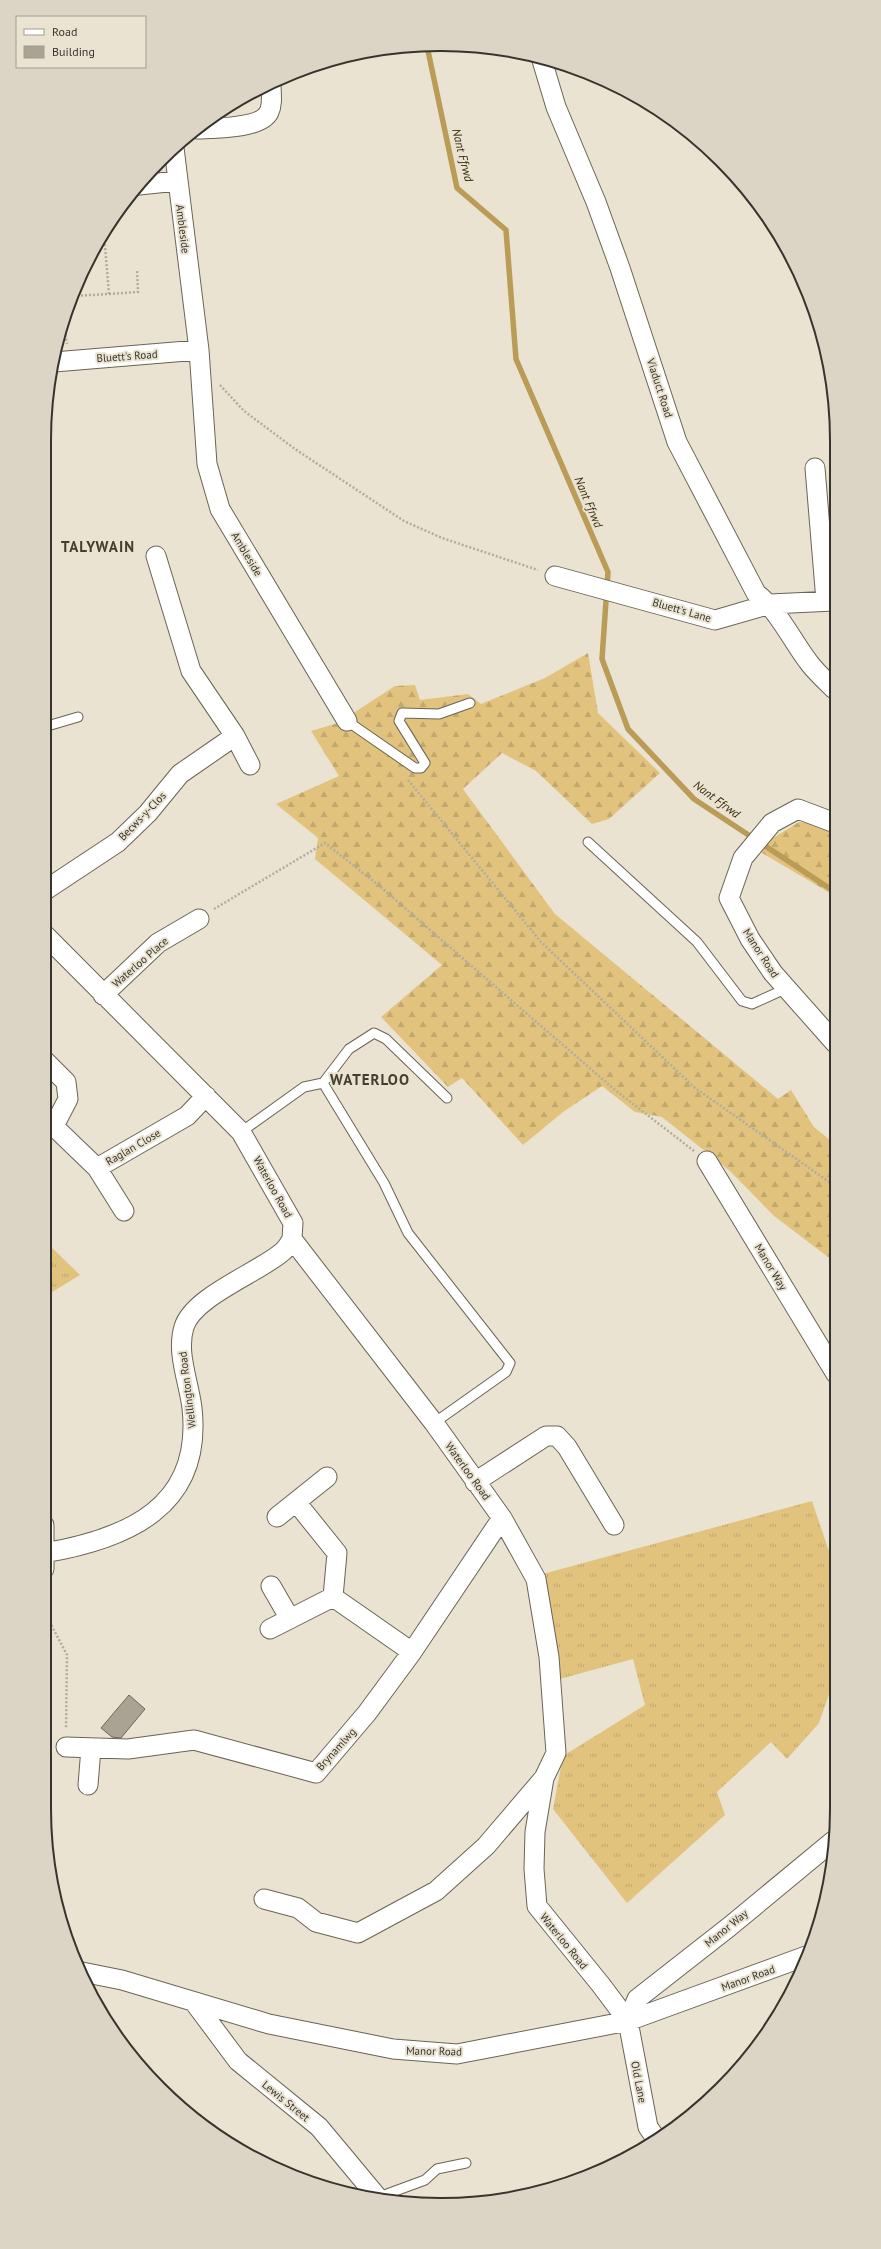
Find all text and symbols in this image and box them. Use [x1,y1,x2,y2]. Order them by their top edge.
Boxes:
legend [16,16,146,68]
text: Road [52,24,77,39]
text: Building [52,44,95,59]
water label: Nant Ffrwd [449,127,477,184]
street label: Ambleside [173,204,193,255]
street label: Bluett's Road [96,347,158,365]
street label: Viaduct Road [644,356,676,419]
water label: Nant Ffrwd [571,474,607,531]
street label: Ambleside [228,529,266,579]
district label: TALYWAIN [61,537,135,556]
street label: Bluett's Lane [651,595,713,625]
water label: Nant Ffrwd [691,777,744,822]
street label: Becws-y-Clos [115,788,169,843]
street label: Manor Road [740,926,782,980]
street label: Waterloo Place [109,933,171,990]
district label: WATERLOO [330,1070,410,1089]
street label: Raglan Close [103,1125,163,1168]
street label: Waterloo Road [250,1154,296,1220]
street label: Manor Way [752,1241,791,1294]
street label: Wellington Road [175,1351,199,1429]
street label: Waterloo Road [442,1439,494,1503]
street label: Brynamlwg [313,1725,359,1773]
street label: Manor Way [701,1906,751,1950]
street label: Waterloo Road [537,1910,591,1972]
street label: Manor Road [719,1962,777,1994]
street label: Manor Road [406,2044,462,2058]
street label: Old Lane [628,2060,650,2104]
street label: Lewis Street [259,2078,313,2125]

